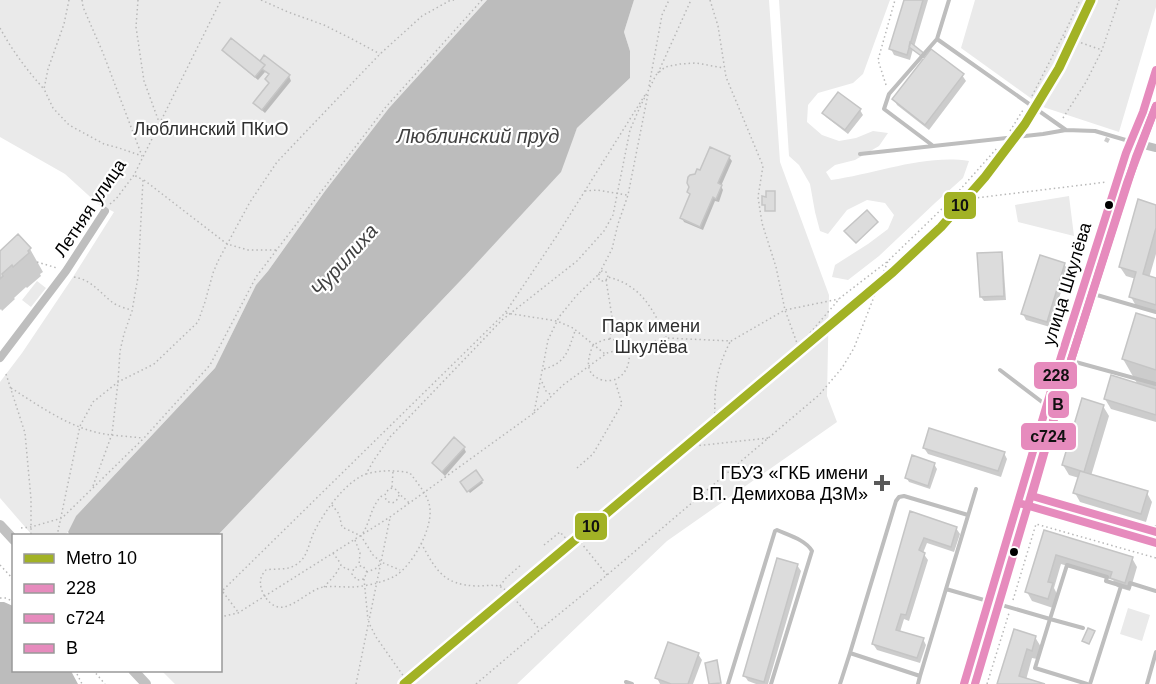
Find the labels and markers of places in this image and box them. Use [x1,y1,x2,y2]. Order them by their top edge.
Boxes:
unlabelled marker [1103,199,1115,211]
place label: ГБУЗ «ГКБ имени В.П. Демихова ДЗМ» [692,463,868,504]
marker: ГБУЗ «ГКБ имени В.П. Демихова ДЗМ» [873,474,891,492]
unlabelled marker [1008,546,1020,558]

